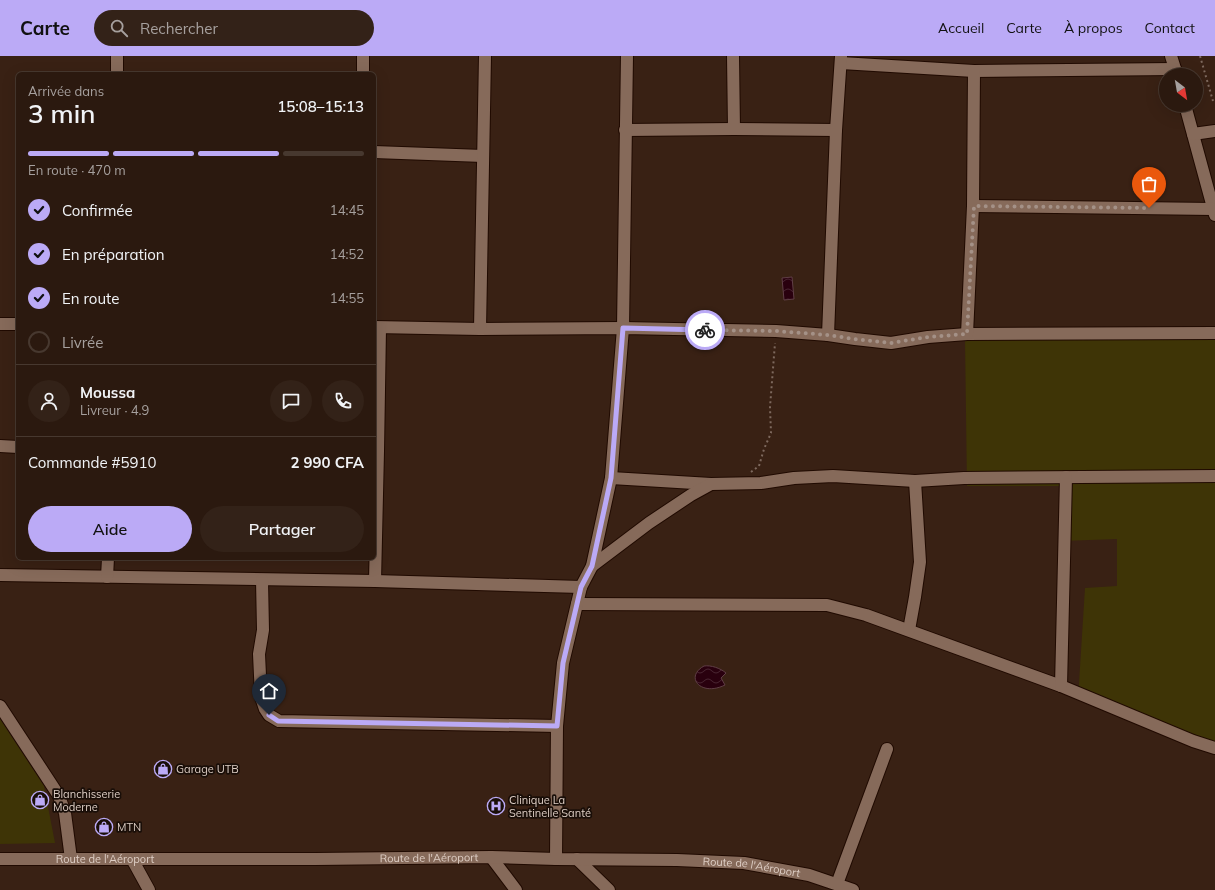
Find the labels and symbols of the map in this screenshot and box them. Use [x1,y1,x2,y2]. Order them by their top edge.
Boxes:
north arrow [1159,68,1203,112]
pin [1132,167,1166,208]
courier [685,310,725,350]
pin [252,674,286,715]
shop icon: Garage UTB [153,759,173,779]
place label: Garage UTB [176,762,239,776]
place label: Blanchisserie Moderne [53,787,120,814]
shop icon: Blanchisserie Moderne [30,790,50,810]
place label: Clinique La Sentinelle Santé [509,793,591,820]
hospital icon: Clinique La Sentinelle Santé [486,796,506,816]
shop icon: MTN [94,817,114,837]
place label: MTN [117,820,141,834]
street label: Route de l'Aéroport [380,850,479,865]
street label: Route de l'Aéroport [56,852,154,866]
street label: Route de l'Aéroport [702,854,802,880]

